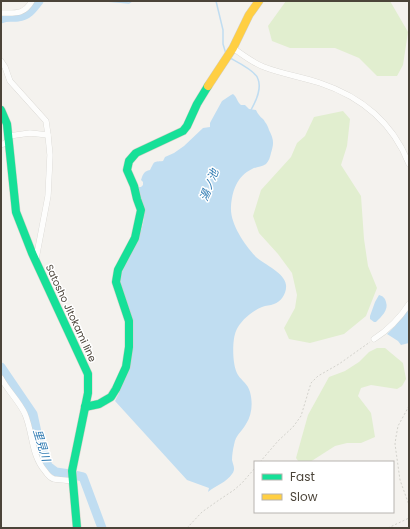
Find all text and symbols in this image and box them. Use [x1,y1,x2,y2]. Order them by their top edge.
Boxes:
water label: 湯ノ池 [196,166,223,203]
street label: Satosho Jitokami line [42,262,100,364]
water label: 里見川 [30,427,55,464]
legend [254,461,394,513]
text: Fast [290,468,315,485]
text: Slow [290,488,318,505]

